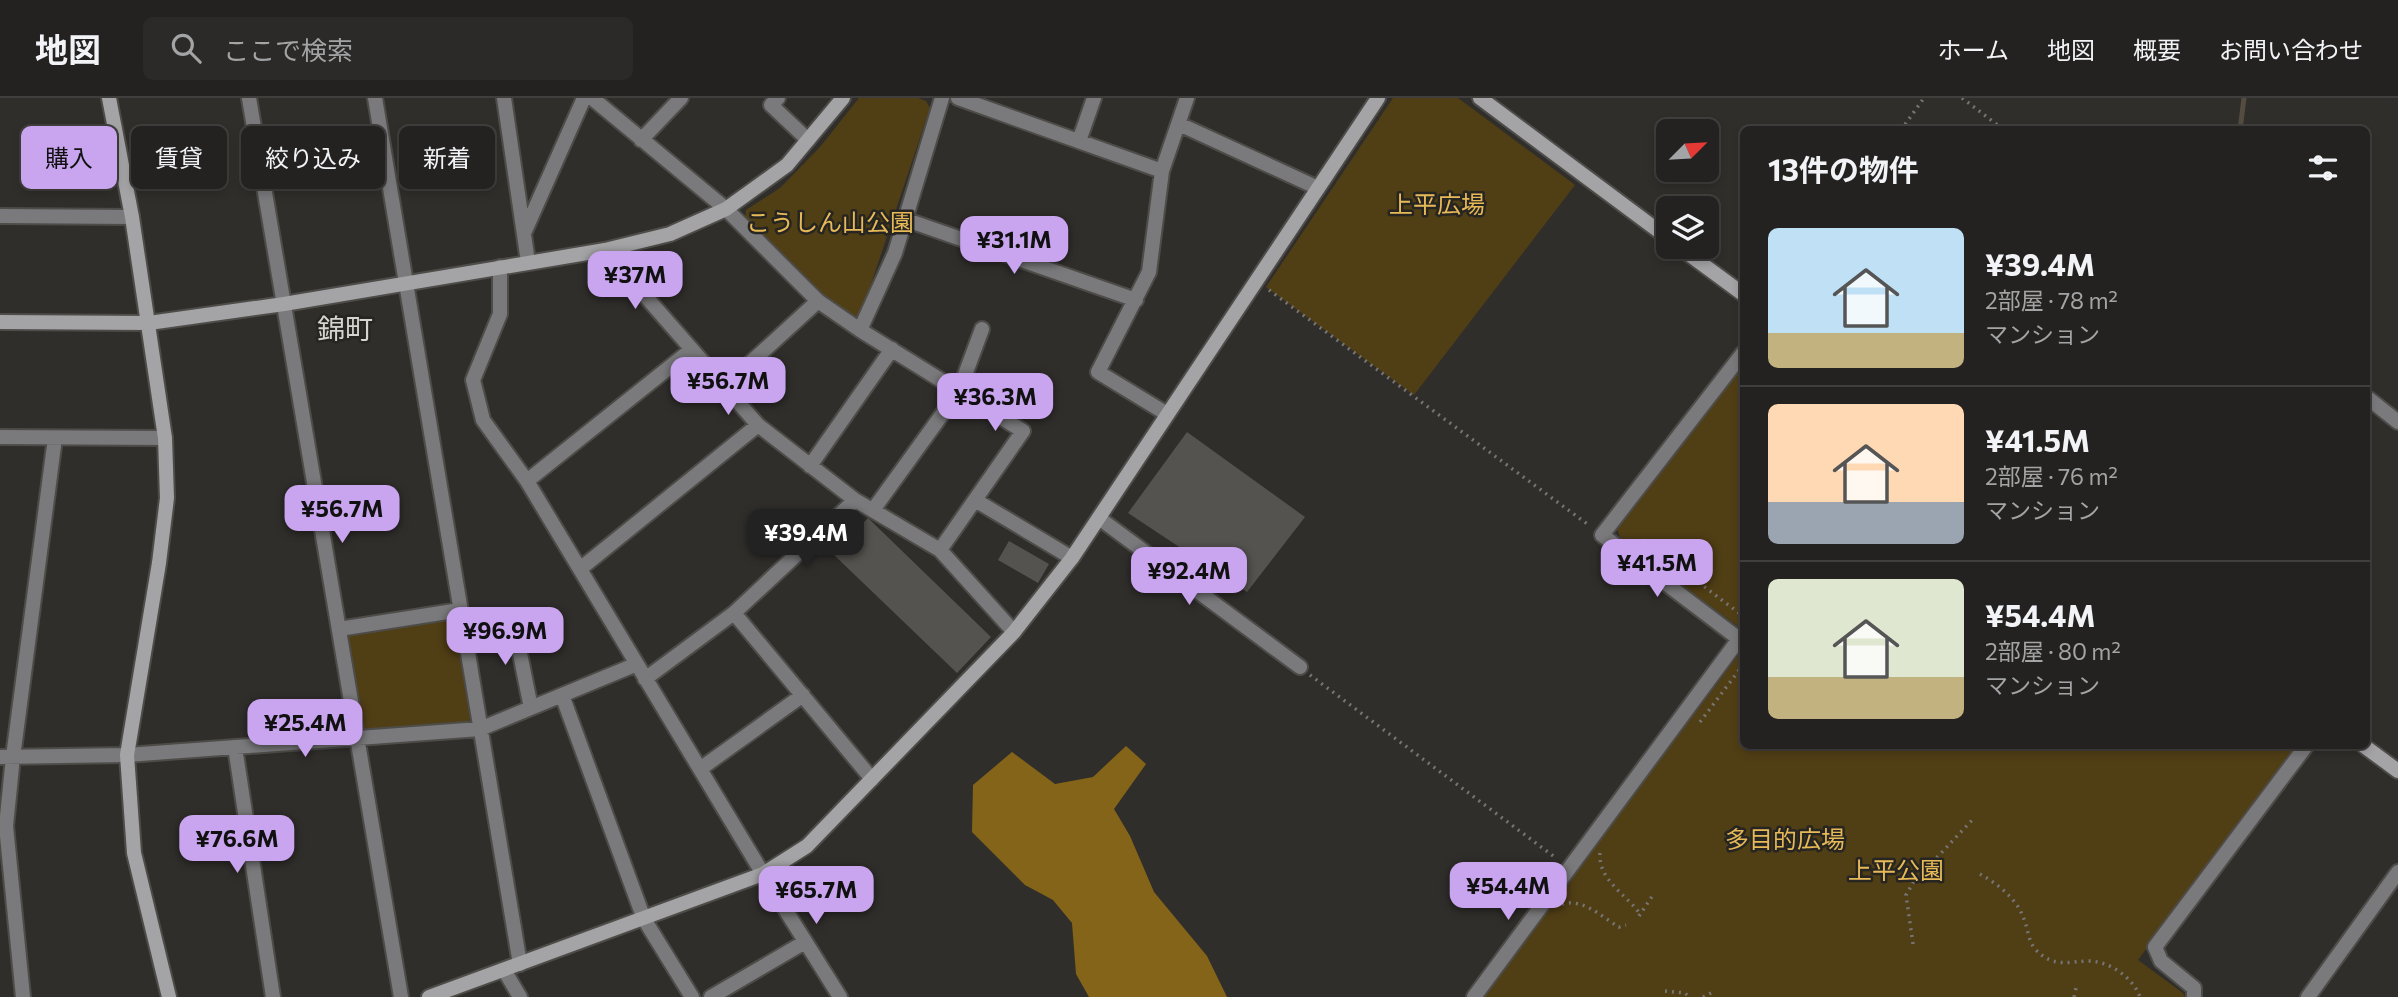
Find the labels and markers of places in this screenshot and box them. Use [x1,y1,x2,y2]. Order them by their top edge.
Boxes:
pin: ¥31.1M [957,216,1071,276]
pin: ¥37M [594,252,676,311]
pin: ¥56.7M [671,358,785,417]
pin: ¥36.3M [938,374,1052,433]
pin: ¥56.7M [285,486,399,545]
pin: ¥39.4M [749,510,863,569]
pin: ¥41.5M [1600,540,1714,599]
pin: ¥92.4M [1132,547,1246,607]
pin: ¥96.9M [448,608,562,667]
pin: ¥25.4M [248,700,362,759]
pin: ¥76.6M [180,816,294,875]
pin: ¥54.4M [1451,862,1565,922]
pin: ¥65.7M [759,866,873,926]

